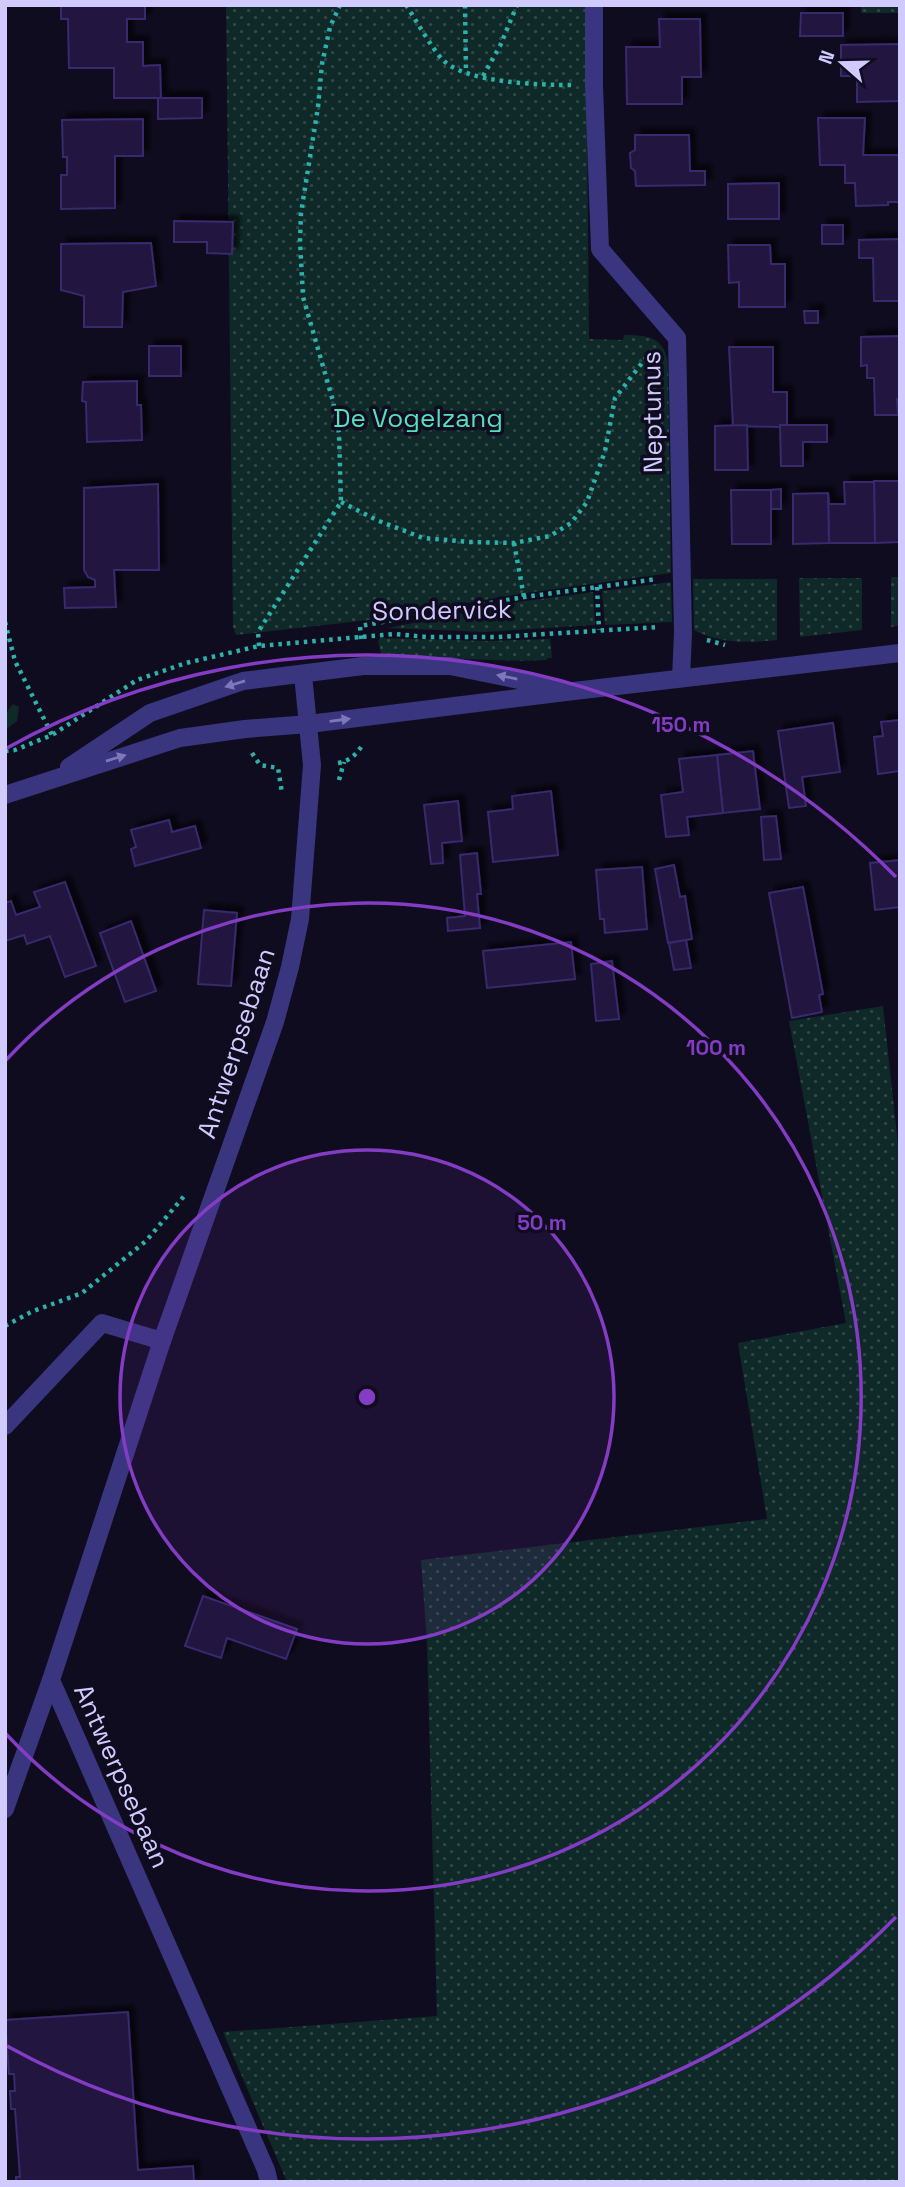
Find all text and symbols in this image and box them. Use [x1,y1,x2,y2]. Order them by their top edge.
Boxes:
north arrow [807,28,877,98]
text: N [813,47,840,68]
street label: Neptunus [634,351,670,473]
park label: De Vogelzang [333,401,503,435]
street label: Sondervick [372,592,512,628]
one-way arrow [496,672,518,683]
one-way arrow [225,680,246,690]
text: 150 m [652,711,710,738]
one-way arrow [329,715,351,726]
one-way arrow [106,753,127,763]
street label: Antwerpsebaan [189,944,283,1142]
text: 100 m [686,1034,746,1061]
text: 50 m [517,1209,567,1236]
centre of rings [355,1385,379,1409]
street label: Antwerpsebaan [66,1679,178,1873]

